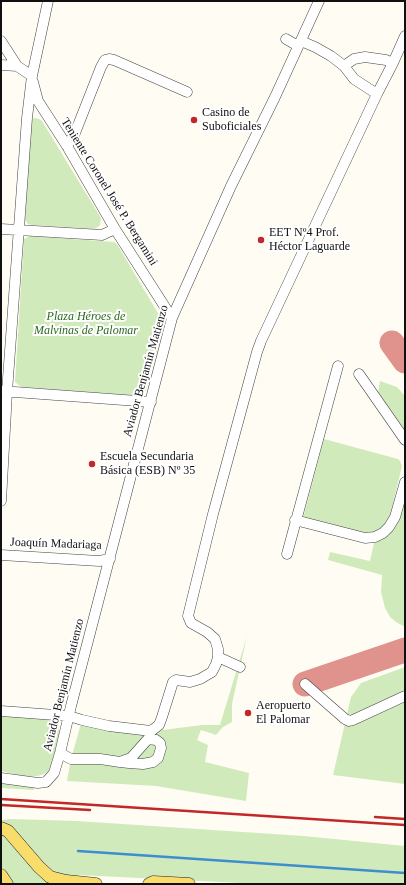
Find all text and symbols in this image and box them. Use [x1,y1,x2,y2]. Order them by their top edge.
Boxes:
place label: Casino de Suboficiales [202,106,261,134]
marker: Casino de Suboficiales [189,115,199,125]
street label: Teniente Coronel José P. Bergamini [58,116,160,268]
place label: EET Nº4 Prof. Héctor Laguarde [269,226,350,254]
marker: EET Nº4 Prof. Héctor Laguarde [256,235,266,245]
street label: Aviador Benjamín Matienzo [120,303,172,439]
park label: Plaza Héroes de Malvinas de Palomar [34,310,138,338]
place label: Escuela Secundaria Básica (ESB) Nº 35 [100,450,195,478]
marker: Escuela Secundaria Básica (ESB) Nº 35 [87,459,97,469]
street label: Joaquín Madariaga [10,535,102,553]
street label: Aviador Benjamín Matienzo [41,617,87,753]
place label: Aeropuerto El Palomar [256,699,311,727]
marker: Aeropuerto El Palomar [243,708,253,718]

